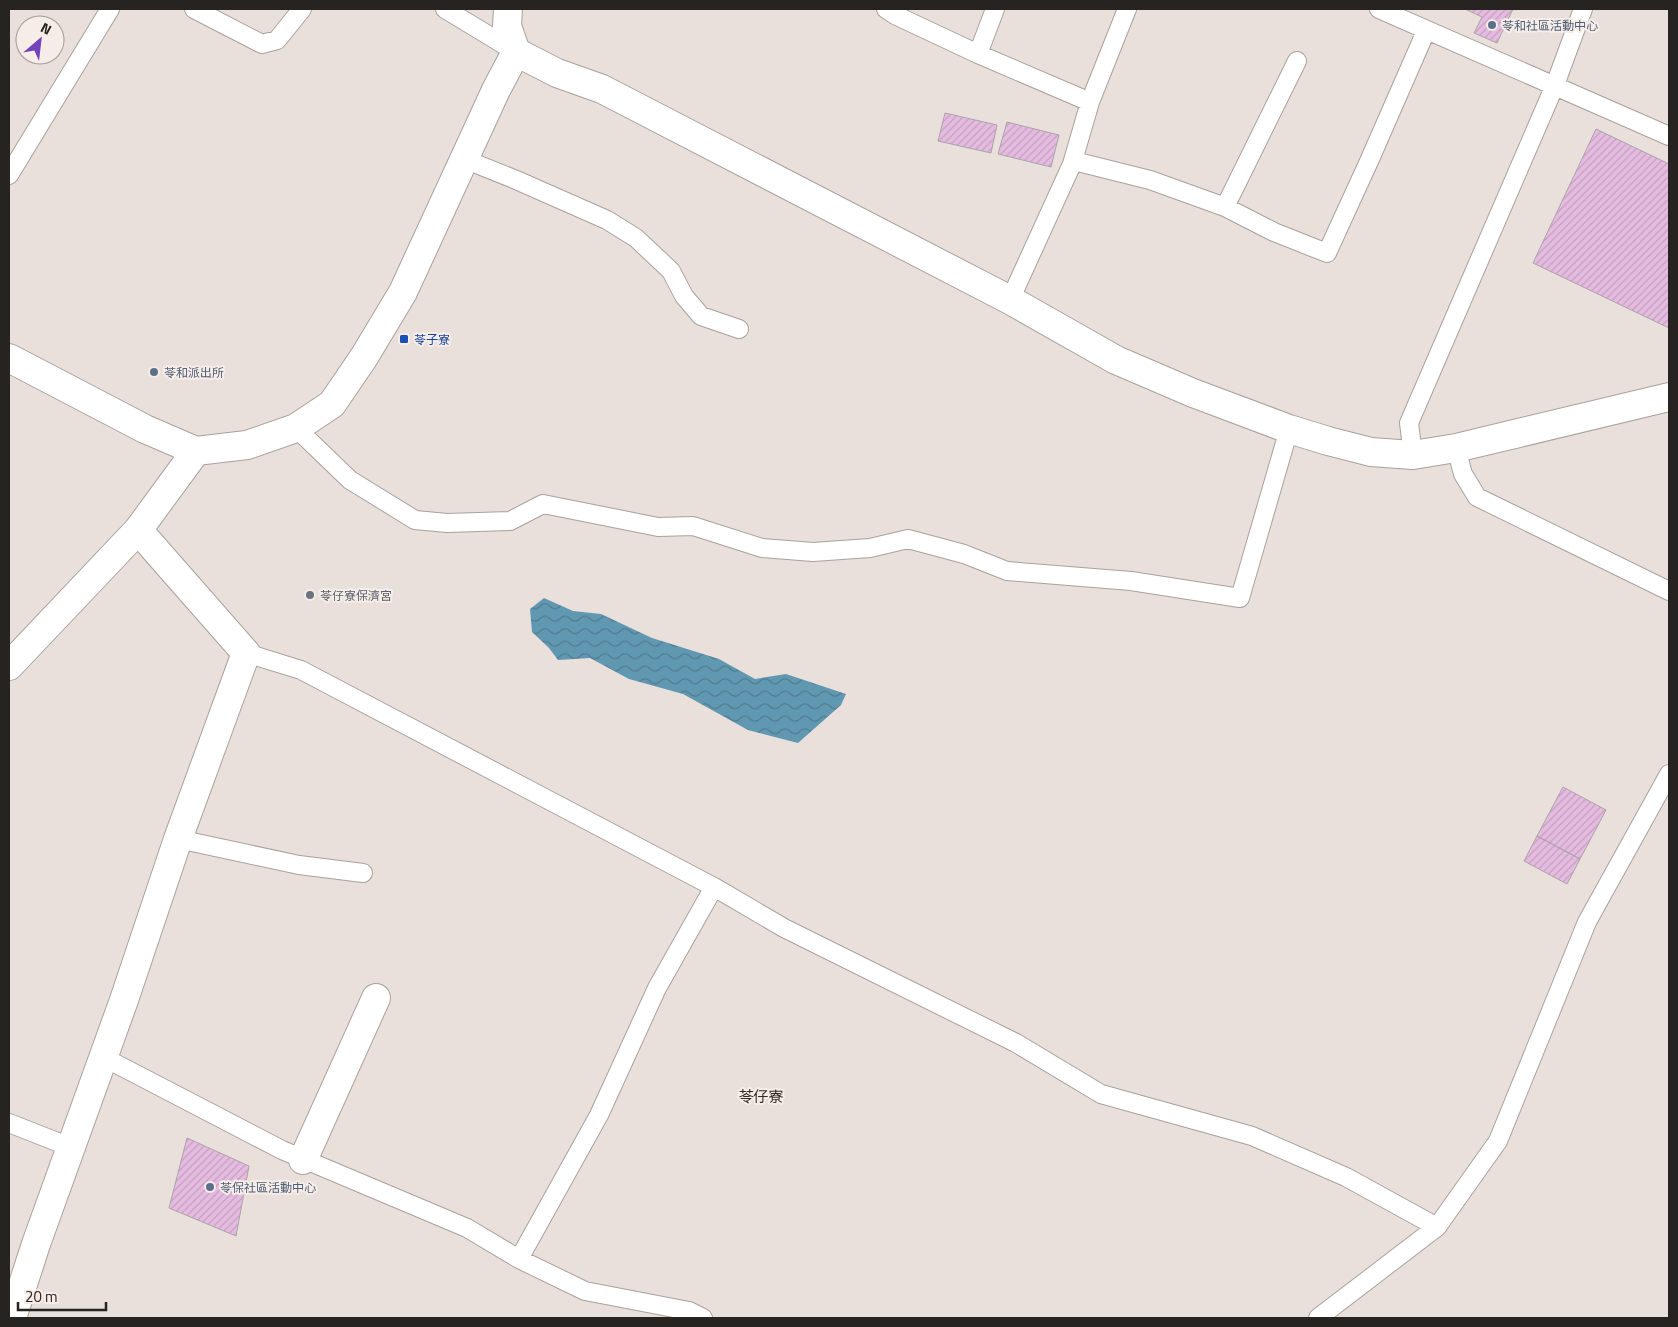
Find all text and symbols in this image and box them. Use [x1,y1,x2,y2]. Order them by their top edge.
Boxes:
north arrow [15,15,65,65]
place label: 苓和社區活動中心 [1502,16,1598,35]
text: N [37,17,56,40]
marker: 苓和社區活動中心 [1486,19,1498,31]
place label: 苓子寮 [414,330,450,349]
marker: 苓子寮 [398,333,410,345]
place label: 苓和派出所 [164,363,224,382]
marker: 苓和派出所 [148,366,160,378]
place label: 苓仔寮保濟宮 [320,586,392,605]
marker: 苓仔寮保濟宮 [304,589,316,601]
district label: 苓仔寮 [738,1085,784,1108]
place label: 苓保社區活動中心 [220,1178,316,1197]
marker: 苓保社區活動中心 [204,1181,216,1193]
scale bar [18,1280,105,1312]
text: 20 m [25,1285,58,1308]

